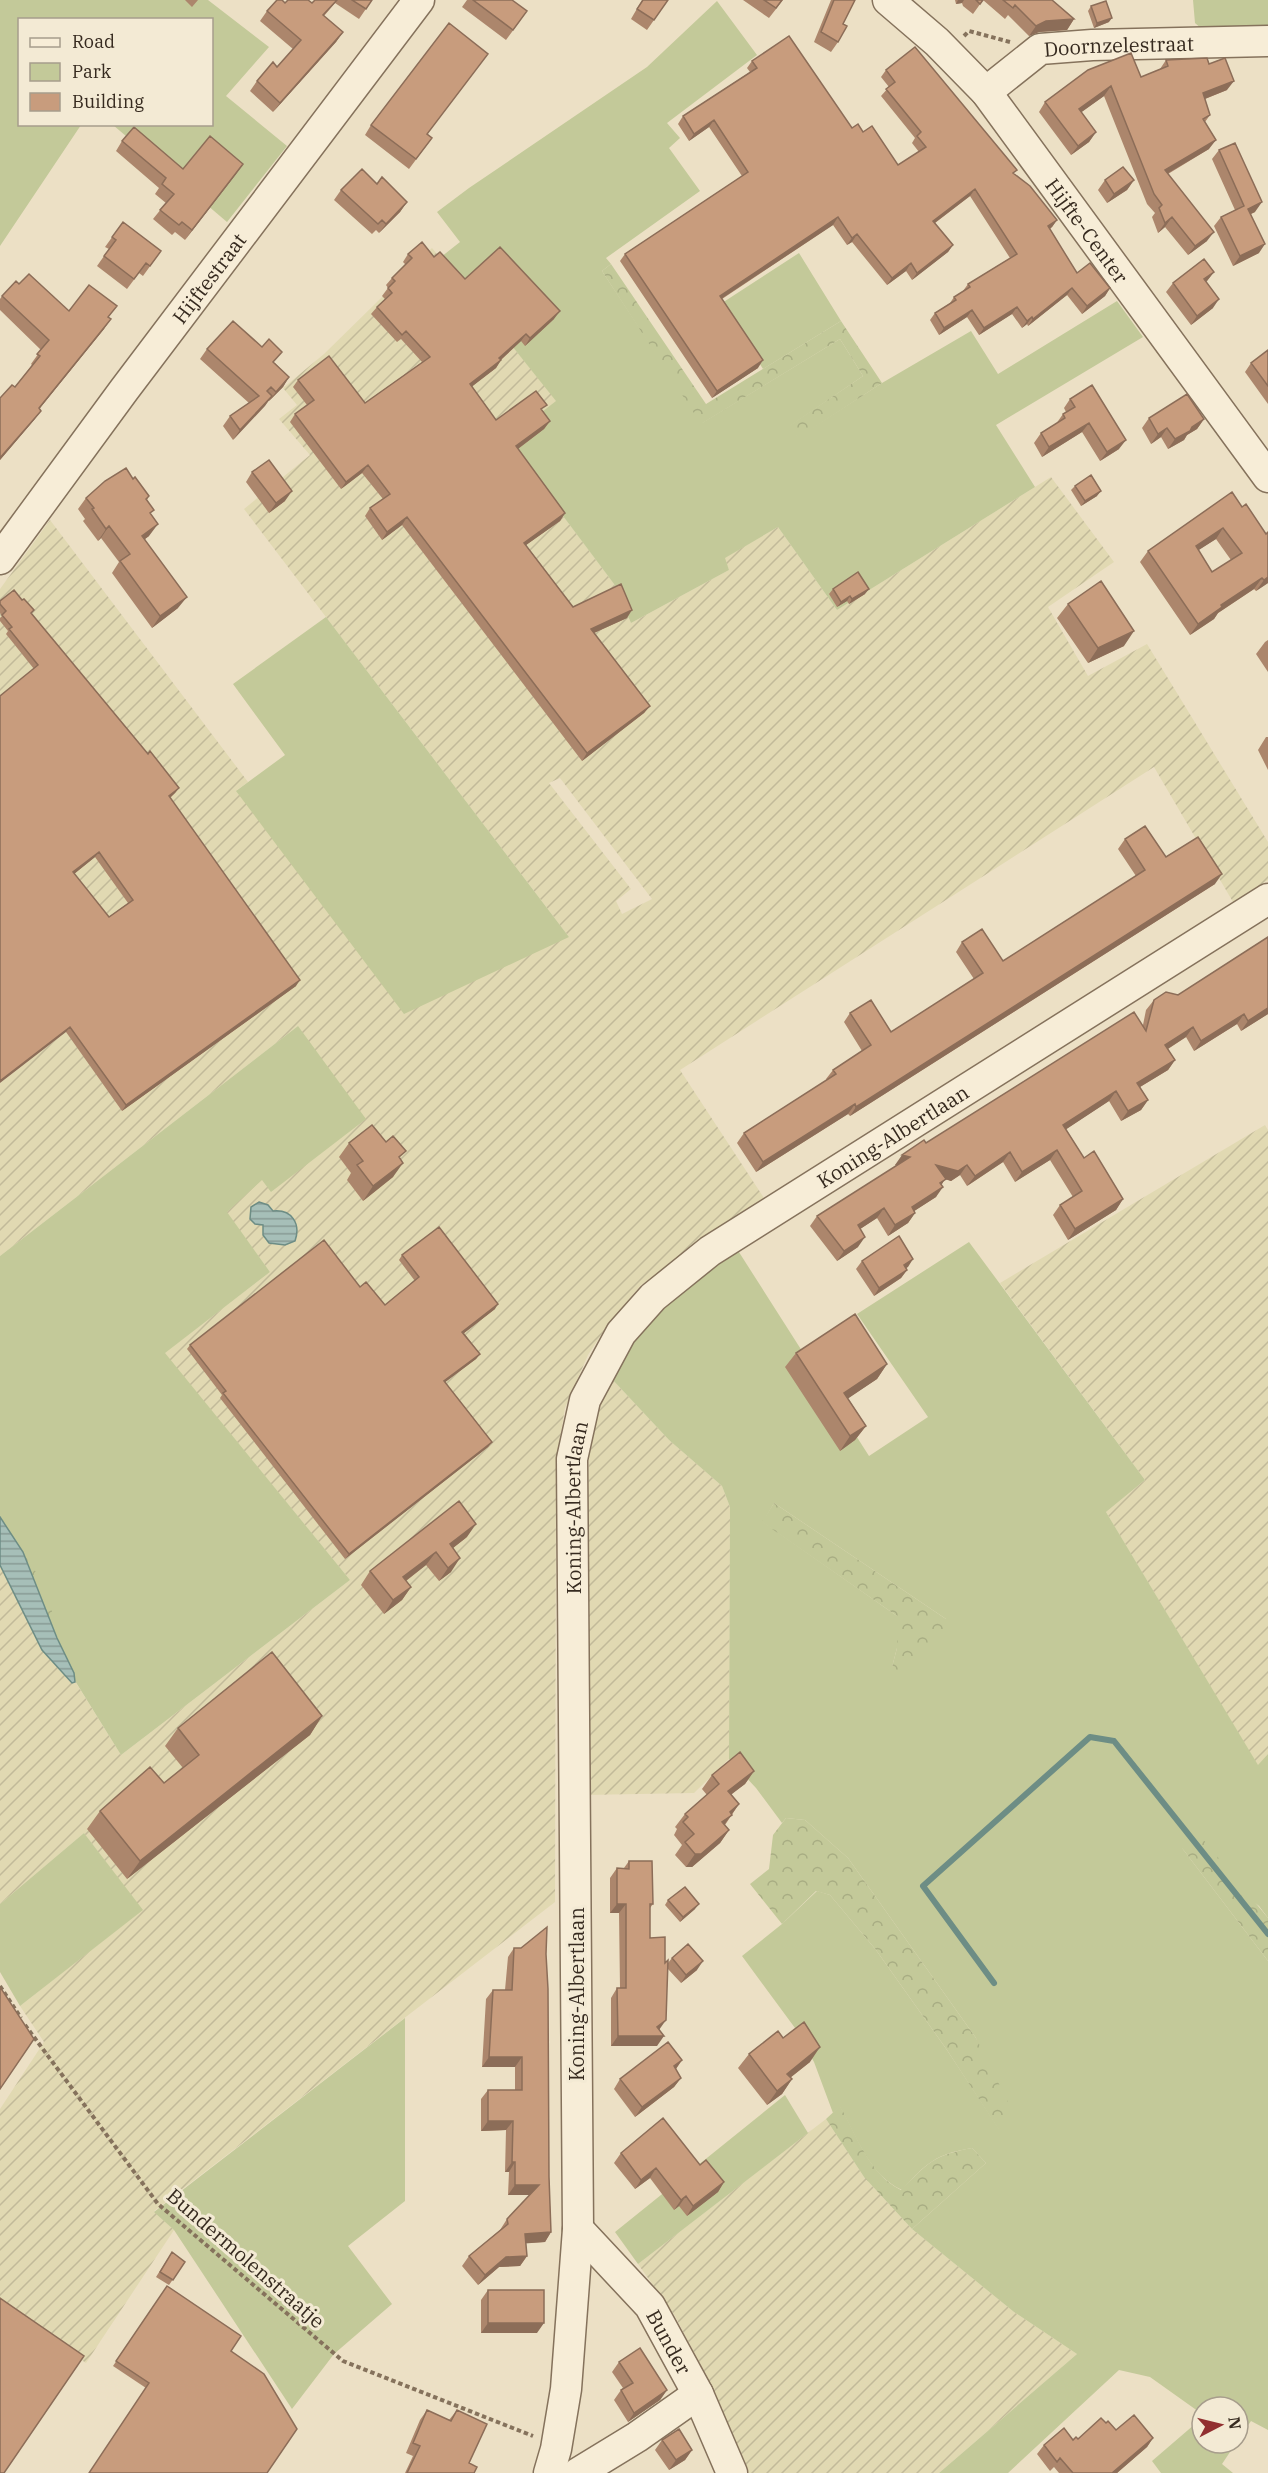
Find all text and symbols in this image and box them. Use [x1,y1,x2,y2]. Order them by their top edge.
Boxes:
legend [18,18,213,126]
street label: Doornzelestraat [1043,29,1194,62]
text: Road [72,30,115,53]
text: Park [72,60,112,83]
text: Building [72,90,144,113]
street label: Hijfte-Center [1040,172,1135,288]
street label: Hijftestraat [166,227,252,329]
street label: Koning-Albertlaan [812,1078,974,1194]
street label: Koning-Albertlaan [558,1418,594,1595]
street label: Koning-Albertlaan [563,1907,590,2081]
street label: Bundermolenstraatje [161,2182,331,2334]
street label: Bunder [641,2304,698,2379]
north arrow [1190,2395,1250,2455]
text: N [1224,2416,1246,2431]

